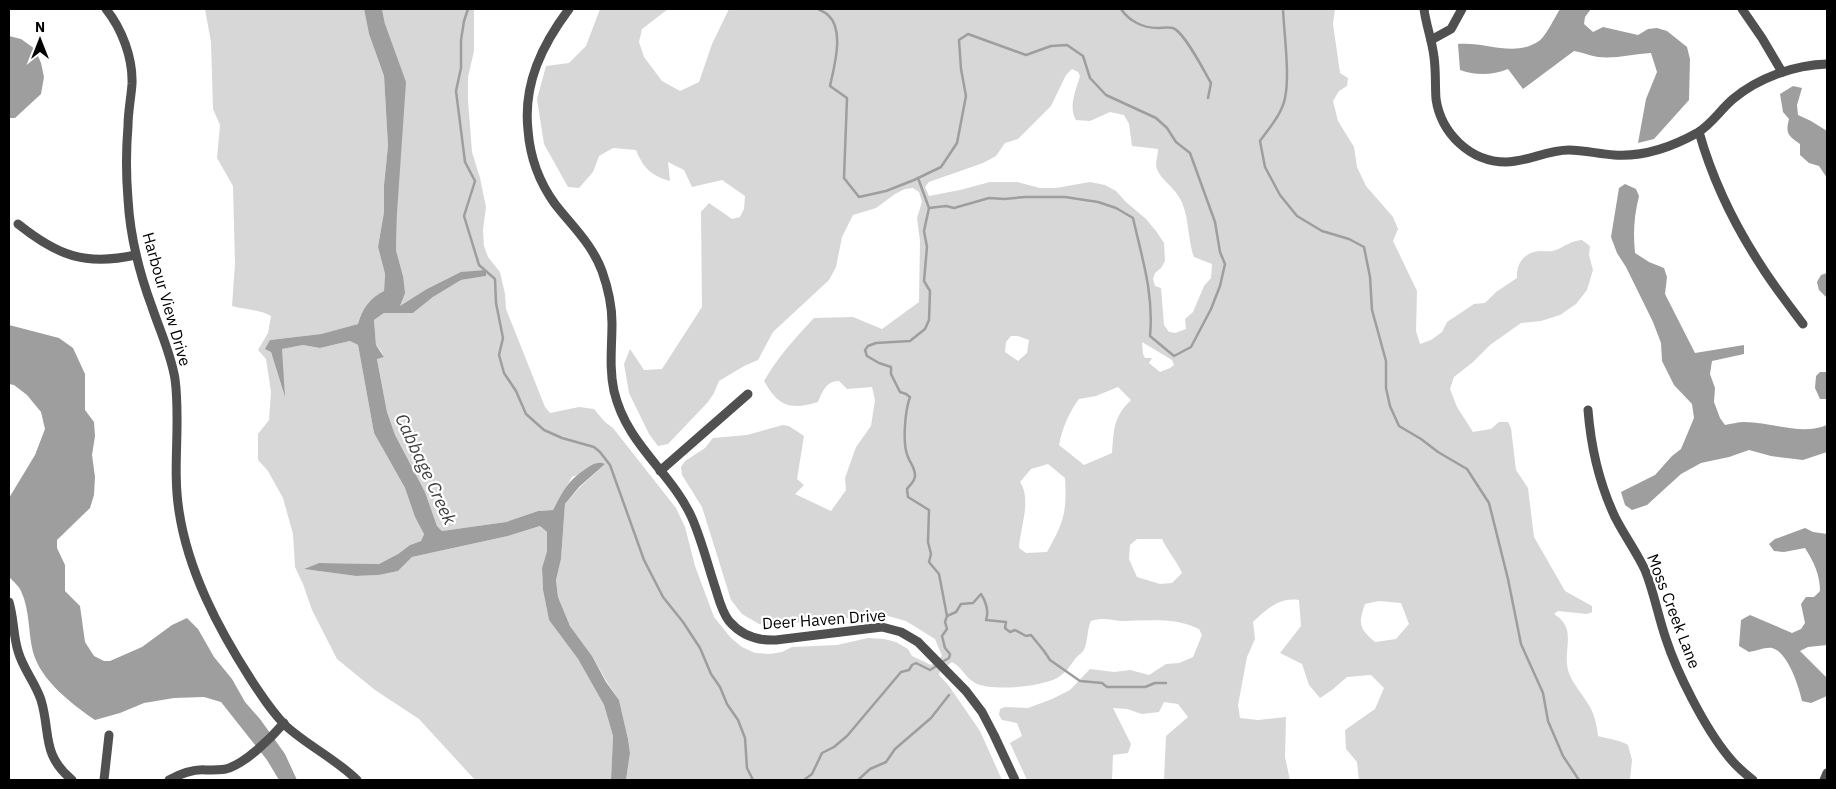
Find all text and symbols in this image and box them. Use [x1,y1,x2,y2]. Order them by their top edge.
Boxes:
north arrow [15,15,65,65]
text: N [35,18,45,36]
street label: Harbour View Drive [138,230,196,368]
water label: Cabbage Creek [390,410,462,529]
street label: Moss Creek Lane [1643,551,1705,671]
street label: Deer Haven Drive [761,605,887,633]

